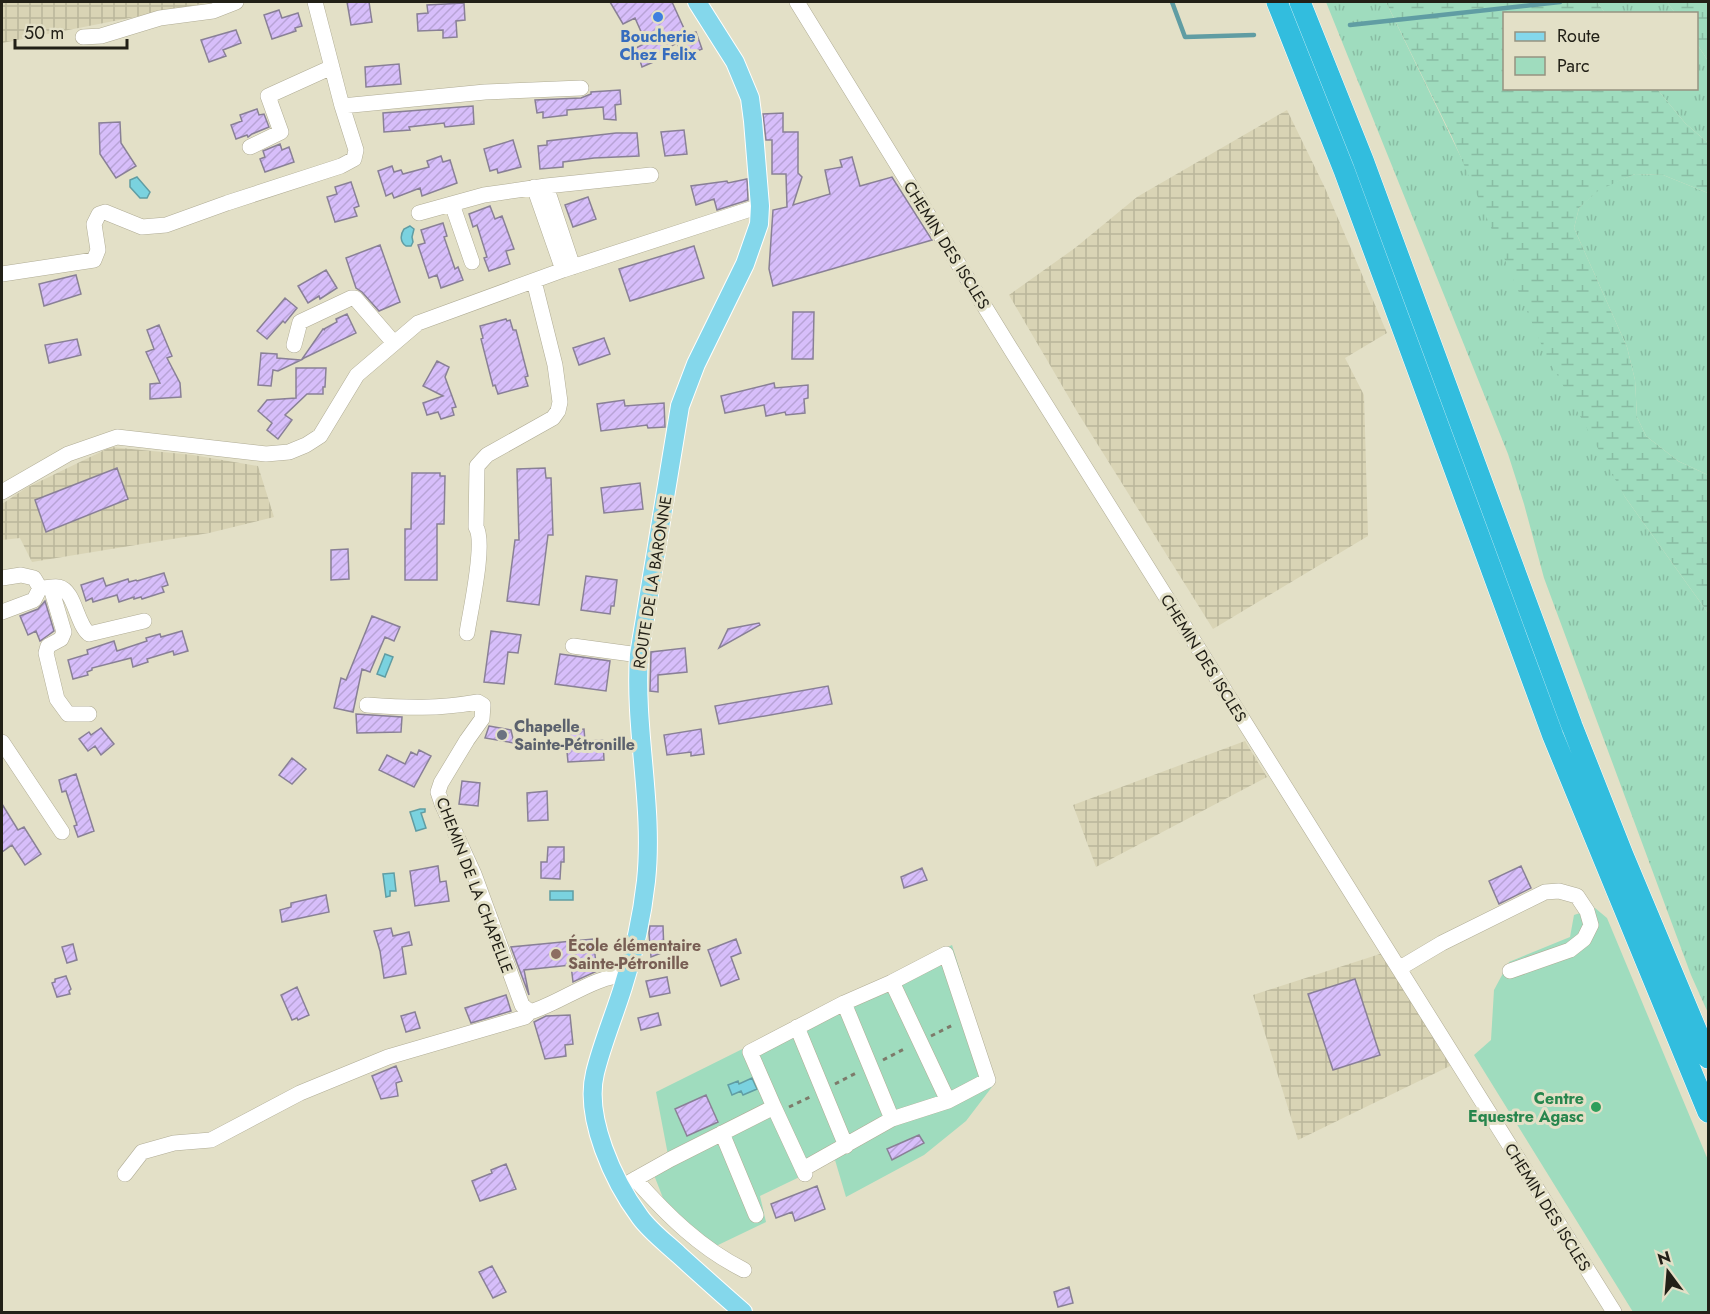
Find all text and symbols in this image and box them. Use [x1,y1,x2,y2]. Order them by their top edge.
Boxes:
marker: Boucherie Chez Felix [651,10,665,24]
scale bar [15,12,128,50]
legend [1503,12,1698,90]
text: 50 m [24,20,64,46]
text: Route [1557,23,1600,49]
place label: Boucherie Chez Felix [619,25,697,66]
text: Parc [1557,53,1590,79]
street label: CHEMIN DES ISCLES [898,177,995,314]
street label: ROUTE DE LA BARONNE [627,494,678,670]
street label: CHEMIN DES ISCLES [1155,590,1252,727]
place label: Chapelle Sainte-Pétronille [514,715,635,756]
marker: Chapelle Sainte-Pétronille [495,728,509,742]
street label: CHEMIN DE LA CHAPELLE [430,794,519,976]
place label: École élémentaire Sainte-Pétronille [568,934,701,975]
marker: École élémentaire Sainte-Pétronille [549,947,563,961]
place label: Centre Equestre Agasc [1468,1087,1584,1128]
marker: Centre Equestre Agasc [1589,1100,1603,1114]
street label: CHEMIN DES ISCLES [1499,1139,1596,1276]
north arrow [1638,1242,1698,1302]
text: N [1655,1245,1673,1271]

